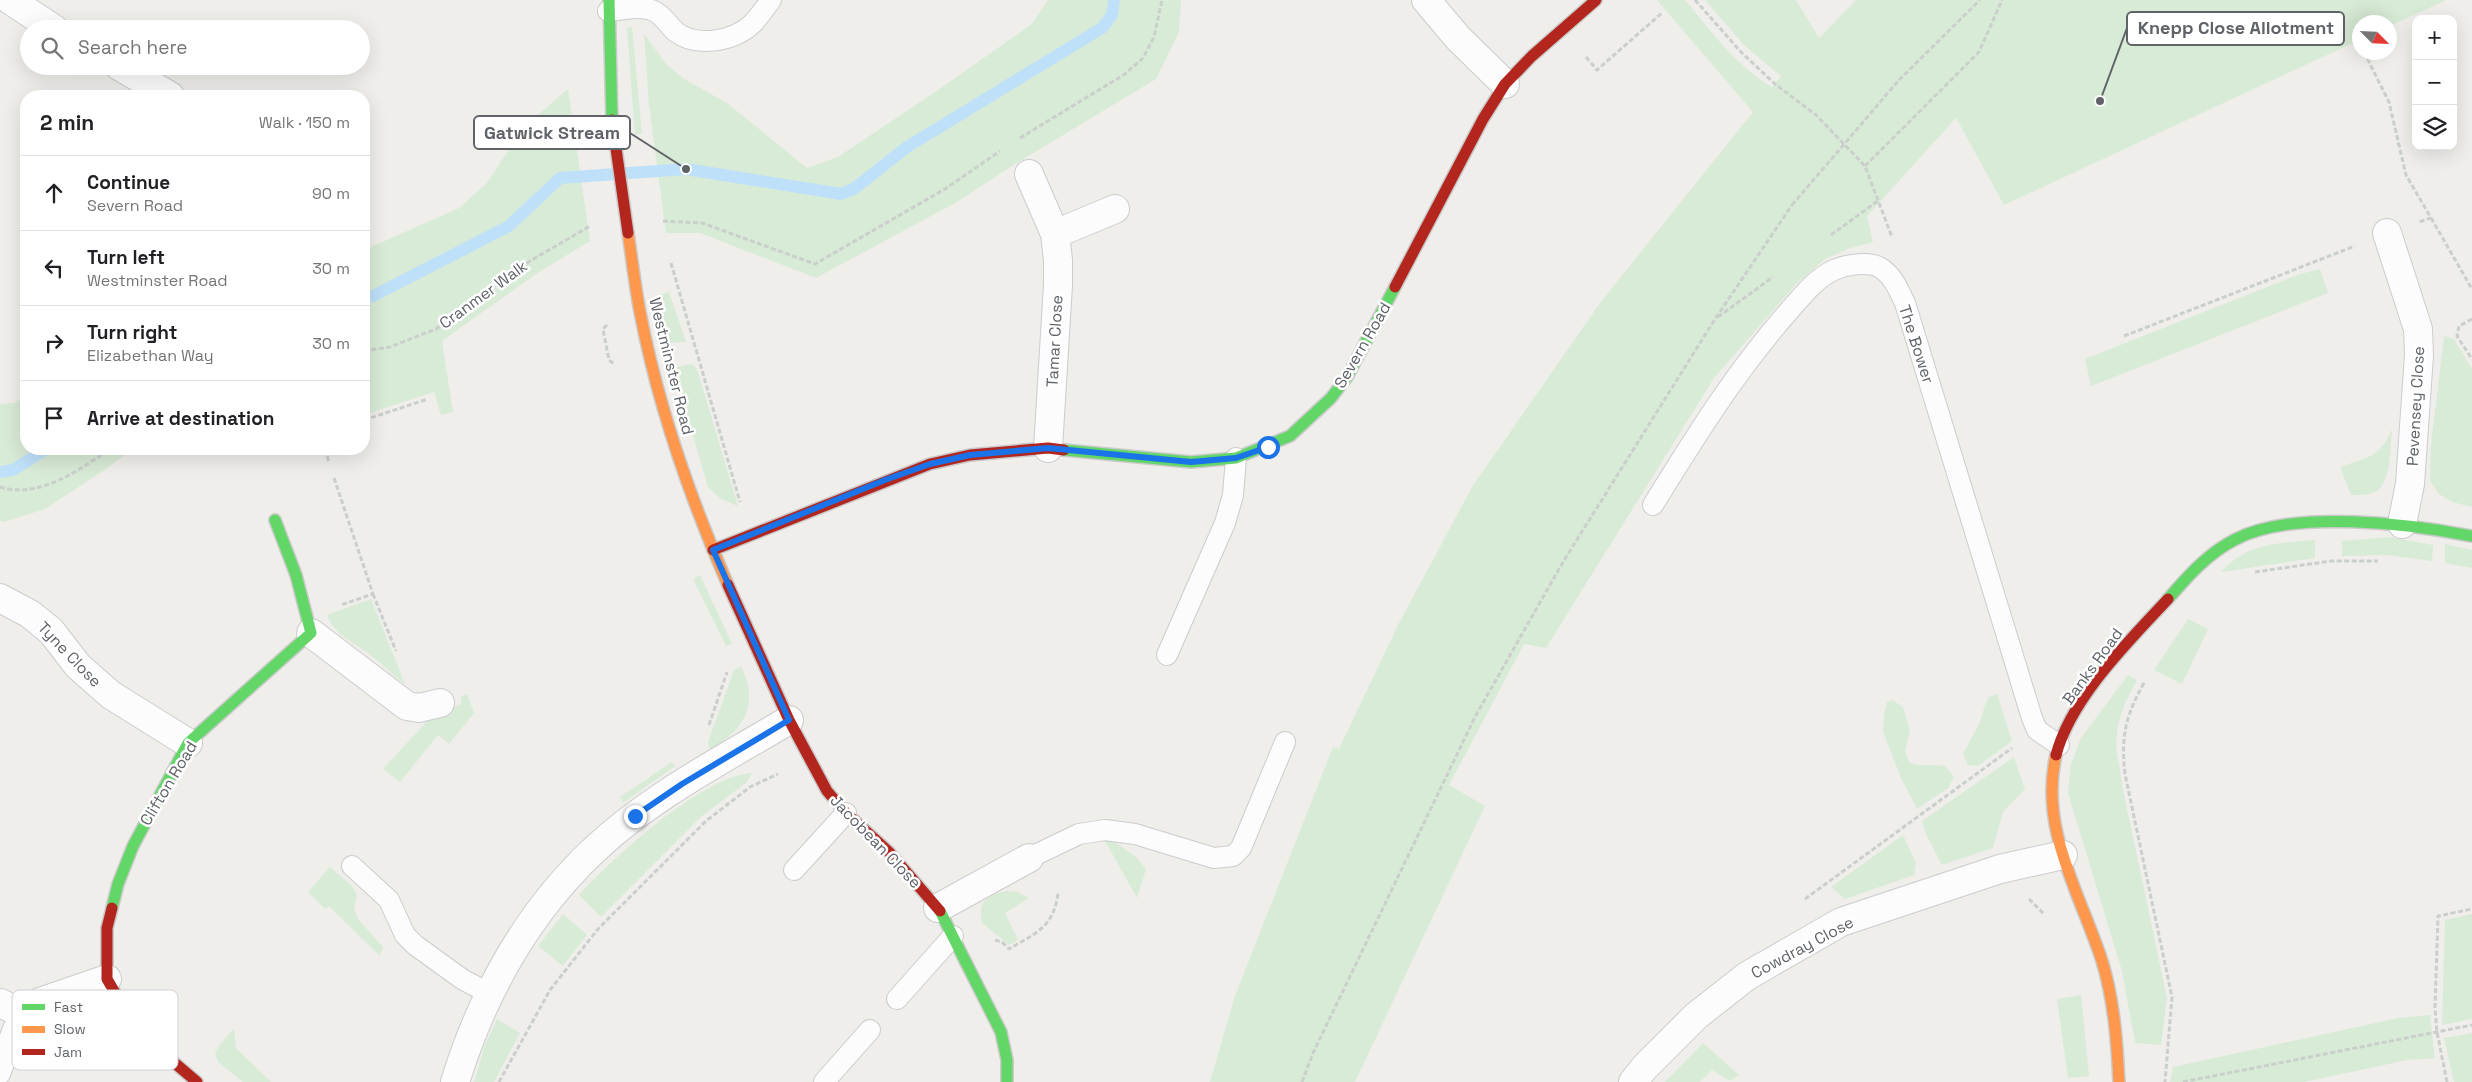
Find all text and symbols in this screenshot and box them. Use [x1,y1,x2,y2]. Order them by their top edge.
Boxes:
callout: Knepp Close Allotment [2127,12,2344,45]
north arrow [2352,15,2397,60]
map controls [2412,15,2457,150]
button: + [2412,15,2457,60]
text: Knepp Close Allotment [2138,16,2334,39]
search box [20,20,370,75]
icon: search [38,34,66,62]
text: Search here [78,35,188,60]
button: − [2412,60,2457,105]
button: layers [2412,105,2457,150]
text: 2 min [40,109,94,136]
text: Walk · 150 m [259,112,350,133]
callout: Gatwick Stream [474,116,630,149]
text: Gatwick Stream [484,121,620,144]
text: Continue [87,170,170,195]
icon: ahead [40,179,68,207]
text: 90 m [312,183,350,204]
text: Severn Road [87,195,183,216]
text: Turn left [87,245,165,270]
icon: left [40,254,68,282]
street label: Cranmer Walk [435,255,532,333]
text: 30 m [312,258,350,279]
text: Westminster Road [87,270,228,291]
street label: Tamar Close [1042,294,1067,388]
street label: Westminster Road [644,295,699,437]
street label: Severn Road [1329,298,1396,392]
street label: The Bower [1894,302,1939,386]
text: Turn right [87,320,177,345]
icon: right [40,329,68,357]
text: 30 m [312,333,350,354]
text: Elizabethan Way [87,345,214,366]
street label: Pevensey Close [2402,346,2429,466]
icon: arrive [40,404,68,432]
text: Arrive at destination [87,406,275,431]
route start [1257,436,1280,459]
street label: Tyne Close [33,617,106,692]
street label: Banks Road [2058,624,2127,709]
street label: Clifton Road [135,737,202,829]
street label: Jacobean Close [826,790,926,893]
route end [624,805,647,828]
street label: Cowdray Close [1747,911,1857,983]
legend [12,990,178,1070]
text: Fast [54,998,83,1016]
text: Slow [54,1020,86,1038]
text: Jam [54,1043,82,1061]

